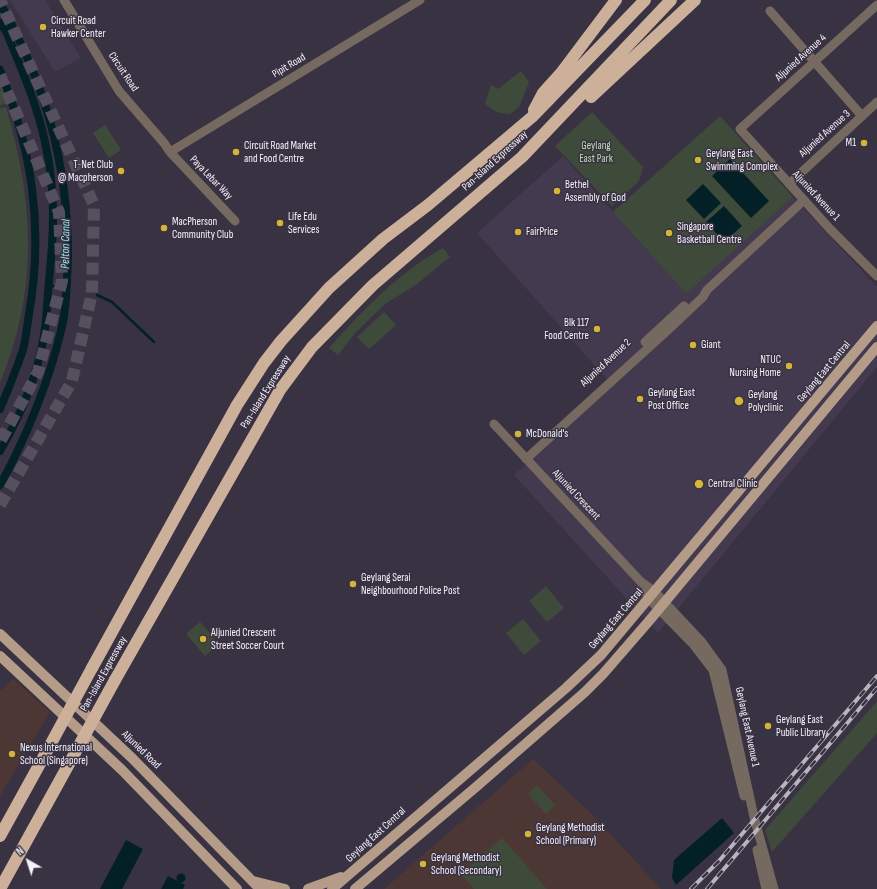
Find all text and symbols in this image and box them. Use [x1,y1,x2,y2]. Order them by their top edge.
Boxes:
place label: Circuit Road Hawker Center [51,14,106,40]
marker: Circuit Road Hawker Center [38,22,48,32]
street label: Aljunied Avenue 4 [773,32,829,84]
street label: Circuit Road [105,50,141,94]
street label: Pipit Road [270,51,308,81]
street label: Aljunied Avenue 3 [797,108,853,160]
street label: Pan-Island Expressway [459,128,531,194]
place label: M1 [846,136,856,150]
marker: M1 [859,138,869,148]
place label: Circuit Road Market and Food Centre [244,139,316,165]
park label: Geylang East Park [579,139,613,165]
marker: Circuit Road Market and Food Centre [231,147,241,157]
place label: Geylang East Swimming Complex [706,147,778,173]
street label: Paya Lebar Way [187,153,235,203]
marker: Geylang East Swimming Complex [693,155,703,165]
place label: T-Net Club @ Macpherson [58,158,113,184]
marker: T-Net Club @ Macpherson [116,166,126,176]
street label: Aljunied Avenue 1 [789,168,843,224]
place label: Bethel Assembly of God [565,178,626,204]
marker: Bethel Assembly of God [552,186,562,196]
place label: Life Edu Services [288,210,319,236]
place label: MacPherson Community Club [172,215,233,241]
marker: Life Edu Services [275,218,285,228]
water label: Pelton Canal [58,219,74,269]
place label: Singapore Basketball Centre [677,220,742,246]
marker: MacPherson Community Club [159,223,169,233]
place label: FairPrice [526,225,558,239]
marker: FairPrice [513,227,523,237]
marker: Singapore Basketball Centre [664,228,674,238]
place label: Blk 117 Food Centre [544,316,589,342]
marker: Blk 117 Food Centre [592,324,602,334]
street label: Aljunied Avenue 2 [578,336,634,390]
place label: Giant [701,338,721,352]
street label: Geylang East Central [795,339,853,405]
marker: Giant [688,340,698,350]
street label: Pan-Island Expressway [238,353,294,431]
place label: NTUC Nursing Home [729,353,781,379]
marker: NTUC Nursing Home [784,361,794,371]
place label: Geylang East Post Office [648,386,695,412]
place label: Geylang Polyclinic [748,388,783,414]
marker: Geylang East Post Office [635,394,645,404]
marker: Geylang Polyclinic [733,395,745,407]
place label: McDonald's [526,427,568,441]
marker: McDonald's [513,429,523,439]
street label: Aljunied Crescent [549,467,603,523]
place label: Central Clinic [708,477,758,491]
marker: Central Clinic [693,478,705,490]
place label: Geylang Serai Neighbourhood Police Post [361,571,460,597]
marker: Geylang Serai Neighbourhood Police Post [348,579,358,589]
street label: Geylang East Central [586,586,646,652]
place label: Aljunied Crescent Street Soccer Court [211,626,284,652]
street label: Pan-Island Expressway [78,634,130,714]
marker: Aljunied Crescent Street Soccer Court [198,634,208,644]
street label: Geylang East Avenue 1 [732,686,762,768]
place label: Geylang East Public Library [776,713,826,739]
marker: Geylang East Public Library [763,721,773,731]
street label: Aljunied Road [119,728,163,772]
place label: Nexus International School (Singapore) [20,741,92,767]
marker: Nexus International School (Singapore) [7,749,17,759]
street label: Geylang East Central [343,805,409,865]
place label: Geylang Methodist School (Primary) [536,821,605,847]
marker: Geylang Methodist School (Primary) [523,829,533,839]
north arrow [8,841,48,881]
text: N [14,844,27,858]
place label: Geylang Methodist School (Secondary) [431,851,502,877]
marker: Geylang Methodist School (Secondary) [418,859,428,869]

